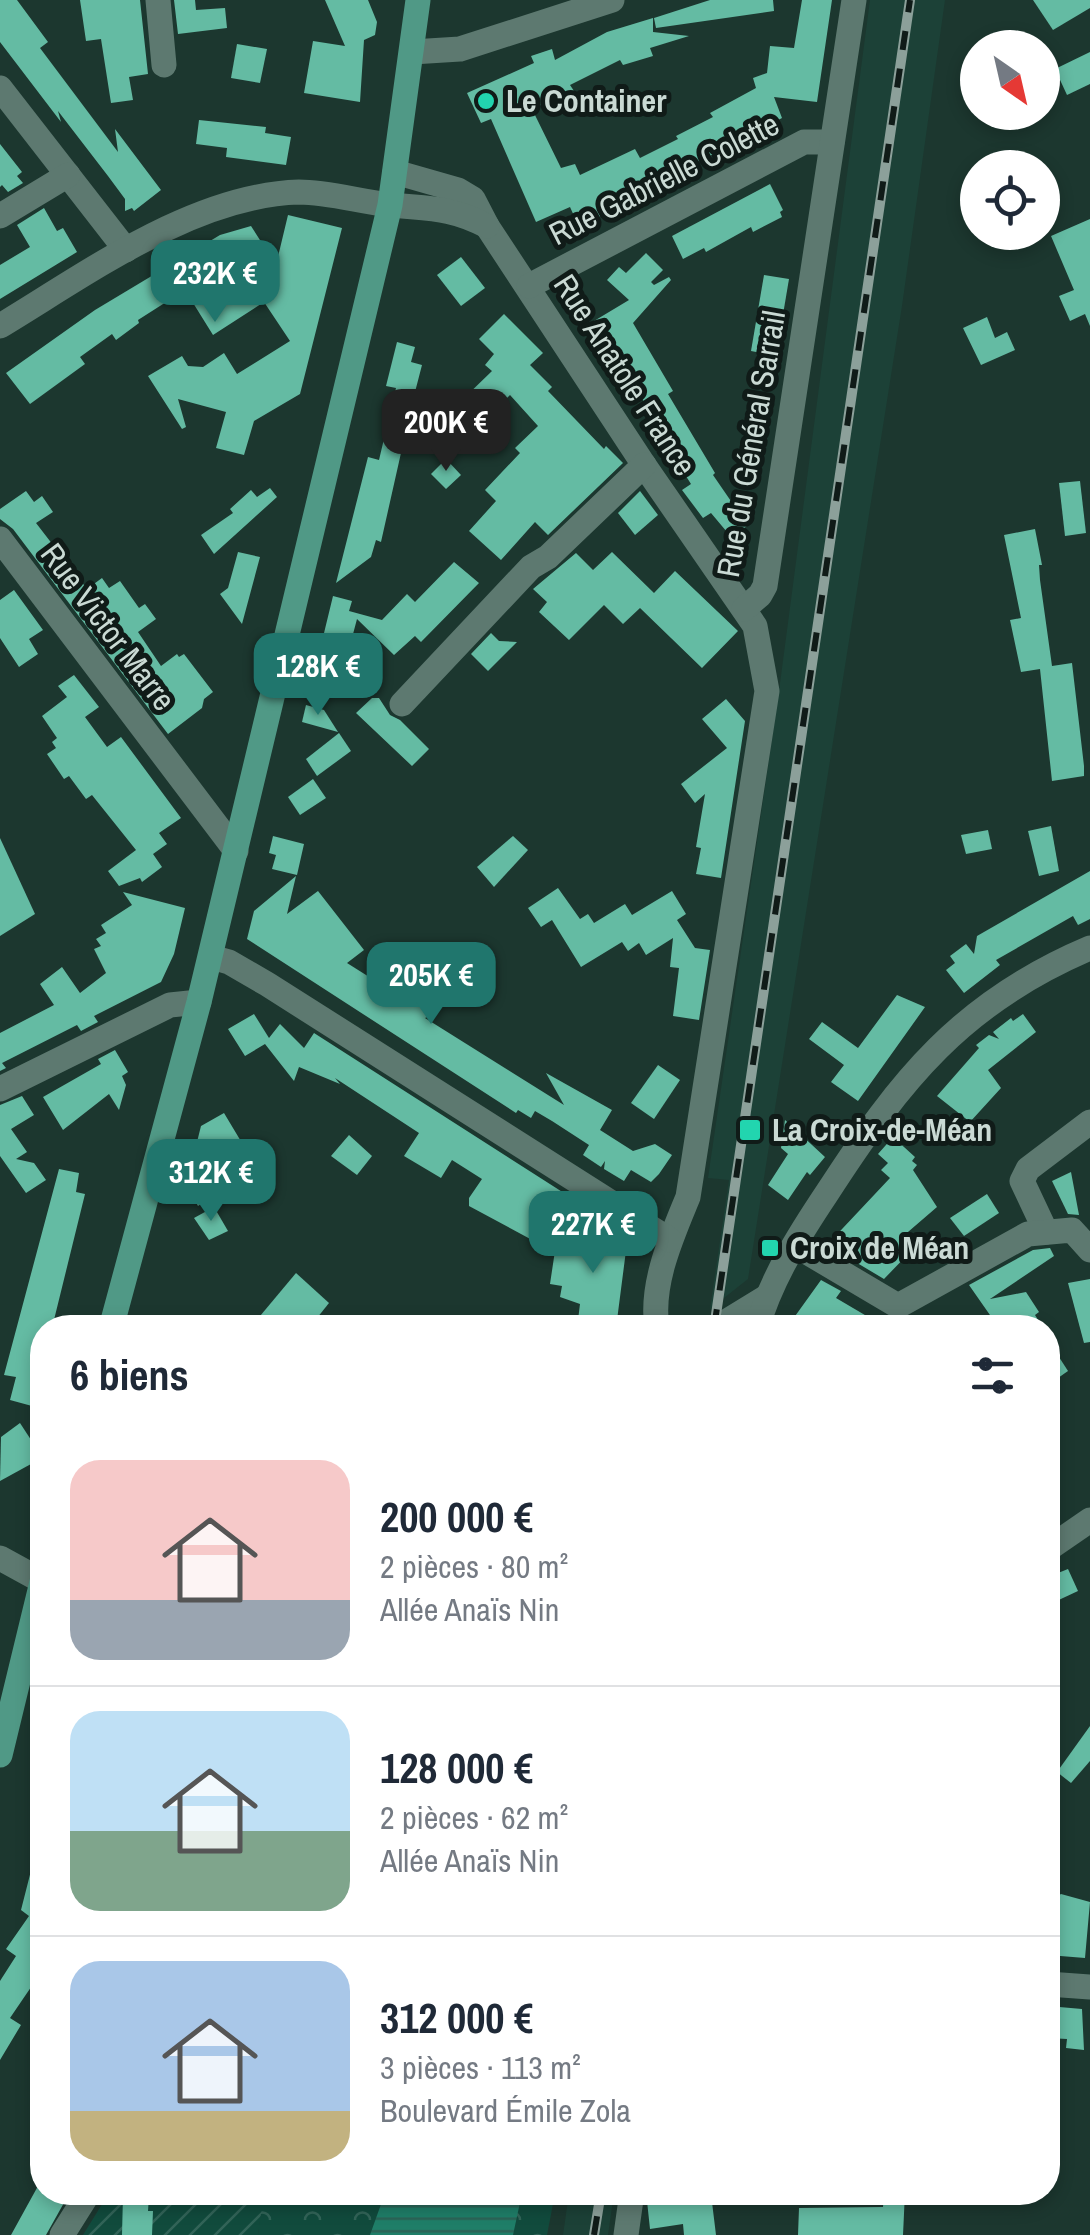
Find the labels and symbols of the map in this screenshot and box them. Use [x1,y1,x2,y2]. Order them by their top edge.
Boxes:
north arrow [960,30,1060,130]
place label: Le Container [506,79,667,122]
marker: Le Container [475,90,497,112]
street label: Rue Gabrielle Colette [542,102,786,255]
pin: 232K € [134,240,296,325]
street label: Rue Anatole France [544,266,707,484]
street label: Rue du Général Sarrail [706,307,795,581]
pin: 200K € [365,389,527,474]
street label: Rue Victor Marre [31,534,186,719]
pin: 128K € [237,633,399,718]
pin: 205K € [350,942,512,1027]
place label: La Croix-de-Méan [772,1108,992,1151]
marker: La Croix-de-Méan [737,1117,763,1143]
pin: 312K € [130,1139,292,1224]
pin: 227K € [512,1191,674,1276]
place label: Croix de Méan [790,1226,969,1269]
marker: Croix de Méan [759,1237,781,1259]

